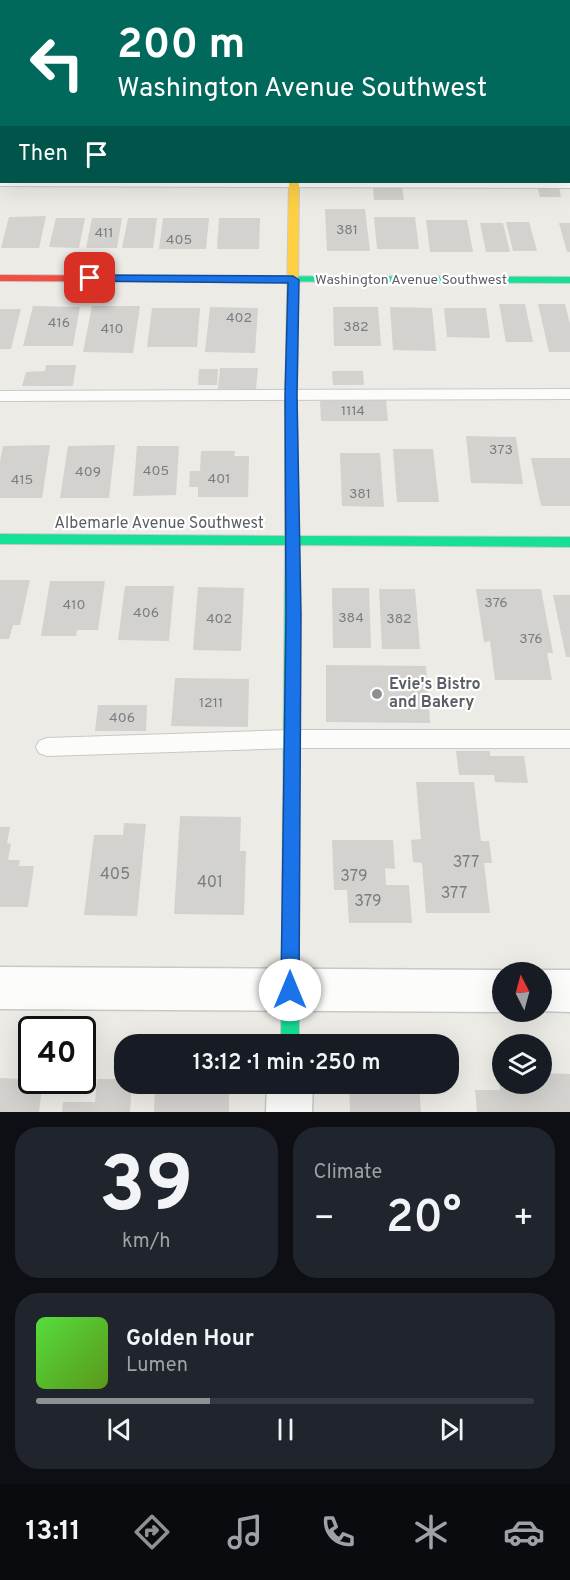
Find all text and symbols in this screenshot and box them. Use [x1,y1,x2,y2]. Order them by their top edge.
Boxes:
text: 200 m [117,20,245,73]
icon: left [18,24,96,102]
text: Washington Avenue Southwest [117,72,487,106]
icon: arrive [80,138,113,171]
text: Then [18,141,68,168]
house number: 381 [336,222,358,239]
house number: 411 [94,225,114,242]
house number: 405 [166,232,192,249]
pin [64,252,115,303]
icon: arrive [73,261,106,294]
street label: Washington Avenue Southwest [315,272,507,289]
house number: 402 [226,310,252,327]
house number: 416 [48,315,70,332]
house number: 382 [343,319,369,336]
house number: 410 [101,321,123,338]
house number: 1114 [341,403,365,420]
house number: 373 [489,442,513,459]
house number: 405 [143,463,169,480]
house number: 409 [75,464,101,481]
house number: 401 [208,471,230,488]
house number: 415 [11,472,33,489]
house number: 381 [349,486,371,503]
street label: Albemarle Avenue Southwest [54,514,264,534]
house number: 376 [484,595,508,612]
house number: 410 [63,597,85,614]
house number: 406 [133,605,159,622]
house number: 384 [338,610,364,627]
house number: 402 [206,611,232,628]
house number: 382 [386,611,412,628]
house number: 376 [519,631,543,648]
place label: Evie's Bistro and Bakery [389,675,480,713]
marker: Evie's Bistro and Bakery [370,687,384,701]
house number: 1211 [199,695,223,712]
house number: 406 [109,710,135,727]
house number: 377 [453,853,479,873]
house number: 405 [100,865,130,885]
house number: 379 [340,867,368,887]
house number: 401 [197,873,223,893]
house number: 377 [441,884,467,904]
house number: 379 [354,892,382,912]
position arrow [258,958,322,1022]
north arrow [492,962,552,1022]
map controls [492,962,552,1094]
speed limit sign: 40 [18,1016,96,1094]
button: layers [492,1034,552,1094]
text: 13:12 · 1 min · 250 m [192,1050,381,1077]
text: 39 [99,1140,194,1239]
text: Climate [314,1160,382,1186]
text: 20° [386,1191,462,1248]
text: − [314,1199,335,1241]
text: + [513,1199,534,1241]
text: km/h [122,1229,171,1255]
text: Golden Hour [126,1326,254,1353]
text: Lumen [126,1353,188,1379]
icon: previous [103,1413,136,1446]
icon: pause [269,1413,302,1446]
icon: next [435,1413,468,1446]
icon: directions [131,1511,173,1553]
icon: music [224,1511,266,1553]
icon: phone [317,1511,359,1553]
icon: climate [410,1511,452,1553]
icon: car [503,1511,545,1553]
text: 13:11 [25,1515,81,1549]

